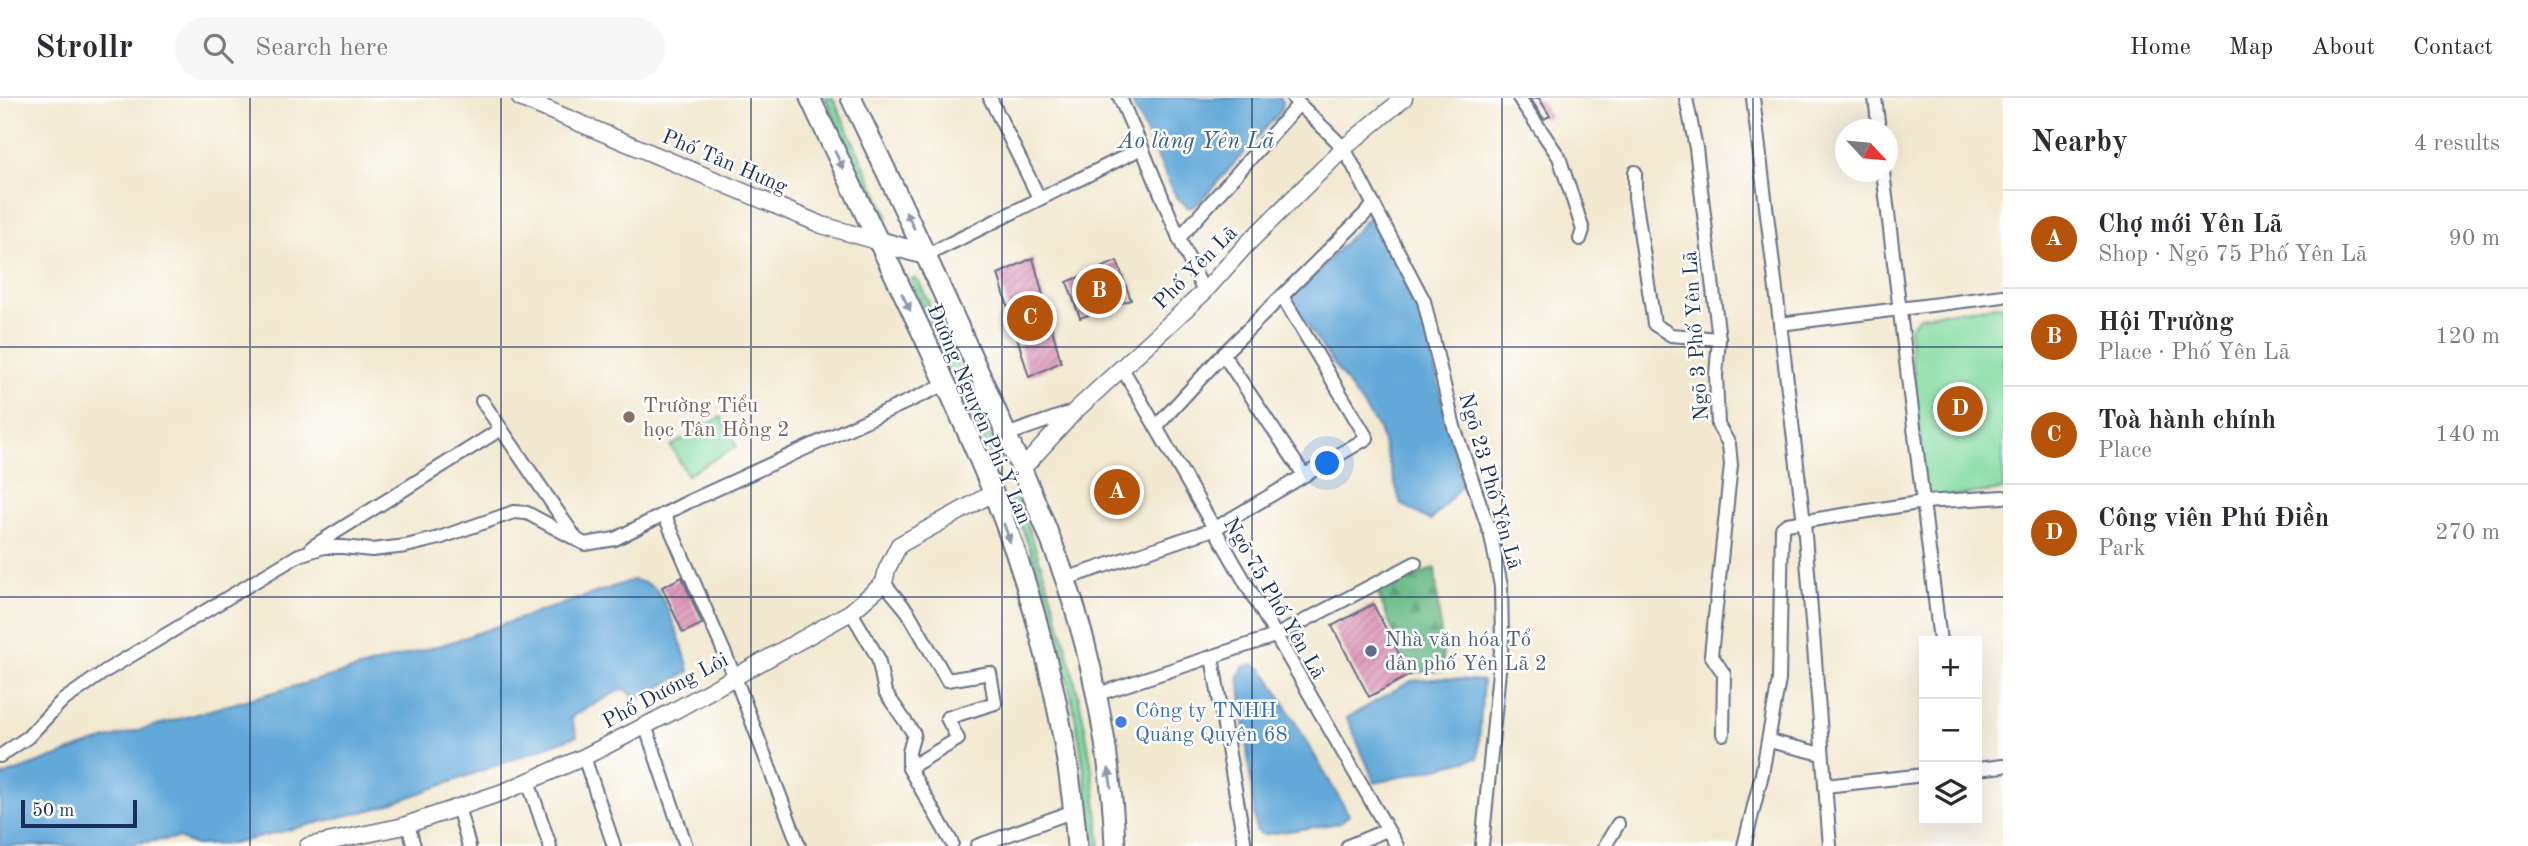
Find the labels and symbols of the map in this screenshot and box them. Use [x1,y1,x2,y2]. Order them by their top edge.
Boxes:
north arrow [1835,119,1898,182]
street label: Phố Tân Hưng [659,126,791,199]
water label: Ao làng Yên Lã [1116,130,1275,154]
one-way arrow [833,150,845,170]
one-way arrow [904,210,915,231]
street label: Phố Yên Lã [1150,222,1242,314]
street label: Ngõ 3 Phố Yên Lã [1679,250,1713,422]
pin: B [1076,265,1122,317]
one-way arrow [901,292,912,312]
pin: C [1007,292,1053,344]
street label: Đường Nguyên Phi Ỷ Lan [923,299,1039,528]
pin: D [1937,383,1983,435]
street label: Ngõ 23 Phố Yên Lã [1454,390,1526,572]
place label: Trường Tiểu học Tân Hồng 2 [643,394,789,441]
marker: Trường Tiểu học Tân Hồng 2 [621,409,637,425]
your location [1310,446,1344,480]
pin: A [1094,466,1140,518]
street label: Ngõ 75 Phố Yên Lã [1219,514,1329,683]
one-way arrow [1002,523,1013,544]
place label: Nhà văn hóa Tổ dân phố Yên Lã 2 [1385,628,1547,675]
marker: Nhà văn hóa Tổ dân phố Yên Lã 2 [1363,643,1379,659]
street label: Phố Dương Lôi [599,649,732,733]
place label: Công ty TNHH Quảng Quyên 68 [1135,701,1288,746]
marker: Công ty TNHH Quảng Quyên 68 [1113,714,1129,730]
one-way arrow [1104,767,1115,789]
scale bar [21,797,136,829]

